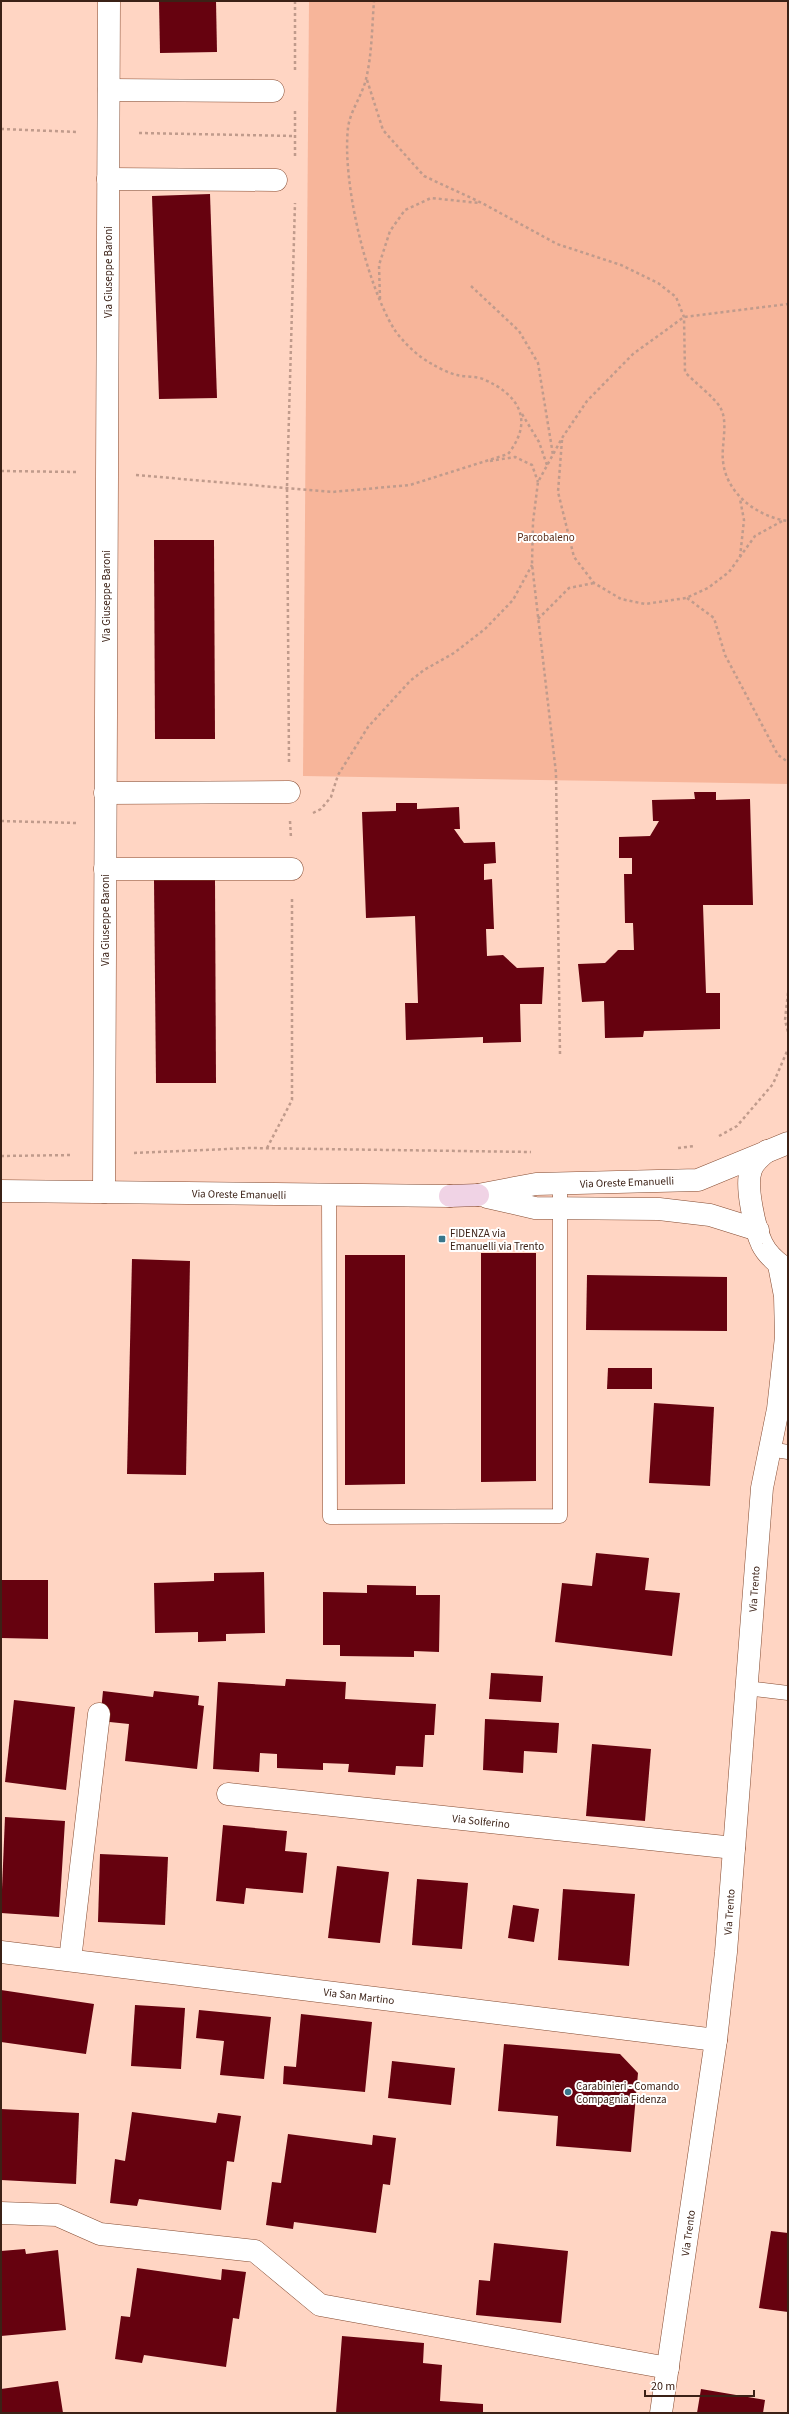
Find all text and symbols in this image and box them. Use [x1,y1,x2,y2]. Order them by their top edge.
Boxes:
street label: Via Giuseppe Baroni [101,226,116,318]
park label: Parcobaleno [517,530,575,545]
street label: Via Giuseppe Baroni [99,550,114,642]
street label: Via Giuseppe Baroni [98,874,113,966]
street label: Via Oreste Emanuelli [580,1173,674,1192]
street label: Via Oreste Emanuelli [192,1186,286,1203]
place label: FIDENZA via Emanuelli via Trento [450,1226,544,1254]
marker: FIDENZA via Emanuelli via Trento [437,1234,447,1244]
street label: Via Trento [745,1565,764,1613]
street label: Via Solferino [451,1811,511,1832]
street label: Via Trento [720,1888,739,1936]
street label: Via San Martino [323,1985,395,2008]
place label: Carabinieri - Comando Compagnia Fidenza [576,2079,679,2107]
marker: Carabinieri - Comando Compagnia Fidenza [563,2087,573,2097]
street label: Via Trento [678,2209,699,2257]
scale bar [645,2372,754,2398]
text: 20 m [651,2378,675,2395]

